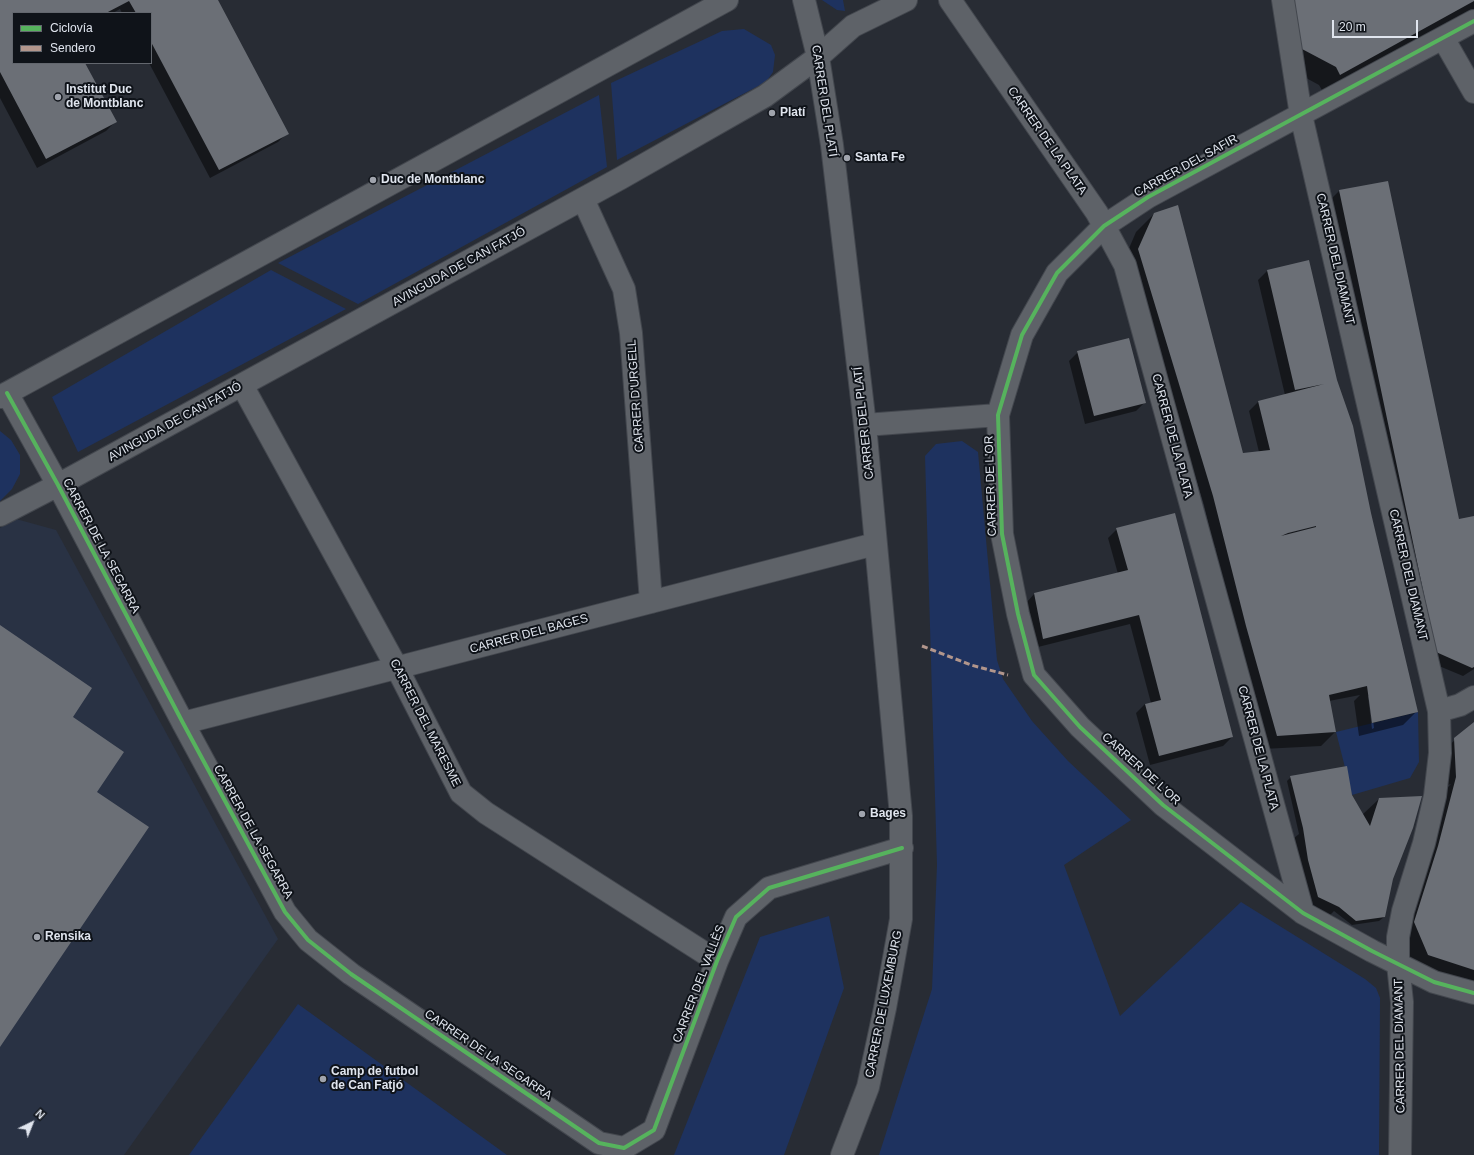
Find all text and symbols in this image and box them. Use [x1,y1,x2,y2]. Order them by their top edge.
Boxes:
legend [12,12,152,64]
scale bar [1334,12,1420,38]
text: 20 m [1339,20,1366,34]
text: Ciclovía [50,21,93,35]
text: Sendero [50,41,95,55]
street label: CARRER DEL PLATÍ [808,44,840,158]
place label: Institut Duc de Montblanc [66,83,143,111]
street label: CARRER DE LA PLATA [1004,84,1090,198]
marker: Institut Duc de Montblanc [53,92,63,102]
place label: Platí [780,106,805,120]
marker: Platí [767,108,777,118]
street label: CARRER DEL SAFIR [1132,132,1240,200]
place label: Santa Fe [855,151,905,165]
marker: Santa Fe [842,153,852,163]
place label: Duc de Montblanc [381,173,484,187]
marker: Duc de Montblanc [368,175,378,185]
street label: CARRER DEL DIAMANT [1313,192,1357,326]
street label: AVINGUDA DE CAN FATJÓ [390,224,528,310]
street label: CARRER D'URGELL [625,339,647,453]
street label: CARRER DEL PLATÍ [851,366,877,480]
street label: CARRER DE LA PLATA [1148,372,1196,500]
street label: AVINGUDA DE CAN FATJÓ [106,379,244,465]
street label: CARRER DE L'OR [982,435,1000,537]
street label: CARRER DE LA SEGARRA [59,476,143,616]
street label: CARRER DEL DIAMANT [1386,508,1430,642]
street label: CARRER DEL BAGES [468,611,590,657]
street label: CARRER DEL MARESME [386,657,464,789]
street label: CARRER DE LA PLATA [1234,684,1282,812]
street label: CARRER DE L'OR [1099,730,1183,808]
street label: CARRER DE LA SEGARRA [210,763,296,901]
place label: Bages [870,807,906,821]
marker: Bages [857,809,867,819]
street label: CARRER DEL VALLÈS [670,923,728,1045]
street label: CARRER DE LUXEMBURG [863,929,905,1079]
place label: Rensika [45,930,91,944]
marker: Rensika [32,932,42,942]
street label: CARRER DEL DIAMANT [1392,979,1408,1113]
street label: CARRER DE LA SEGARRA [422,1007,554,1103]
place label: Camp de futbol de Can Fatjó [331,1065,418,1093]
marker: Camp de futbol de Can Fatjó [318,1074,328,1084]
north arrow [12,1103,52,1143]
text: N [33,1107,47,1121]

